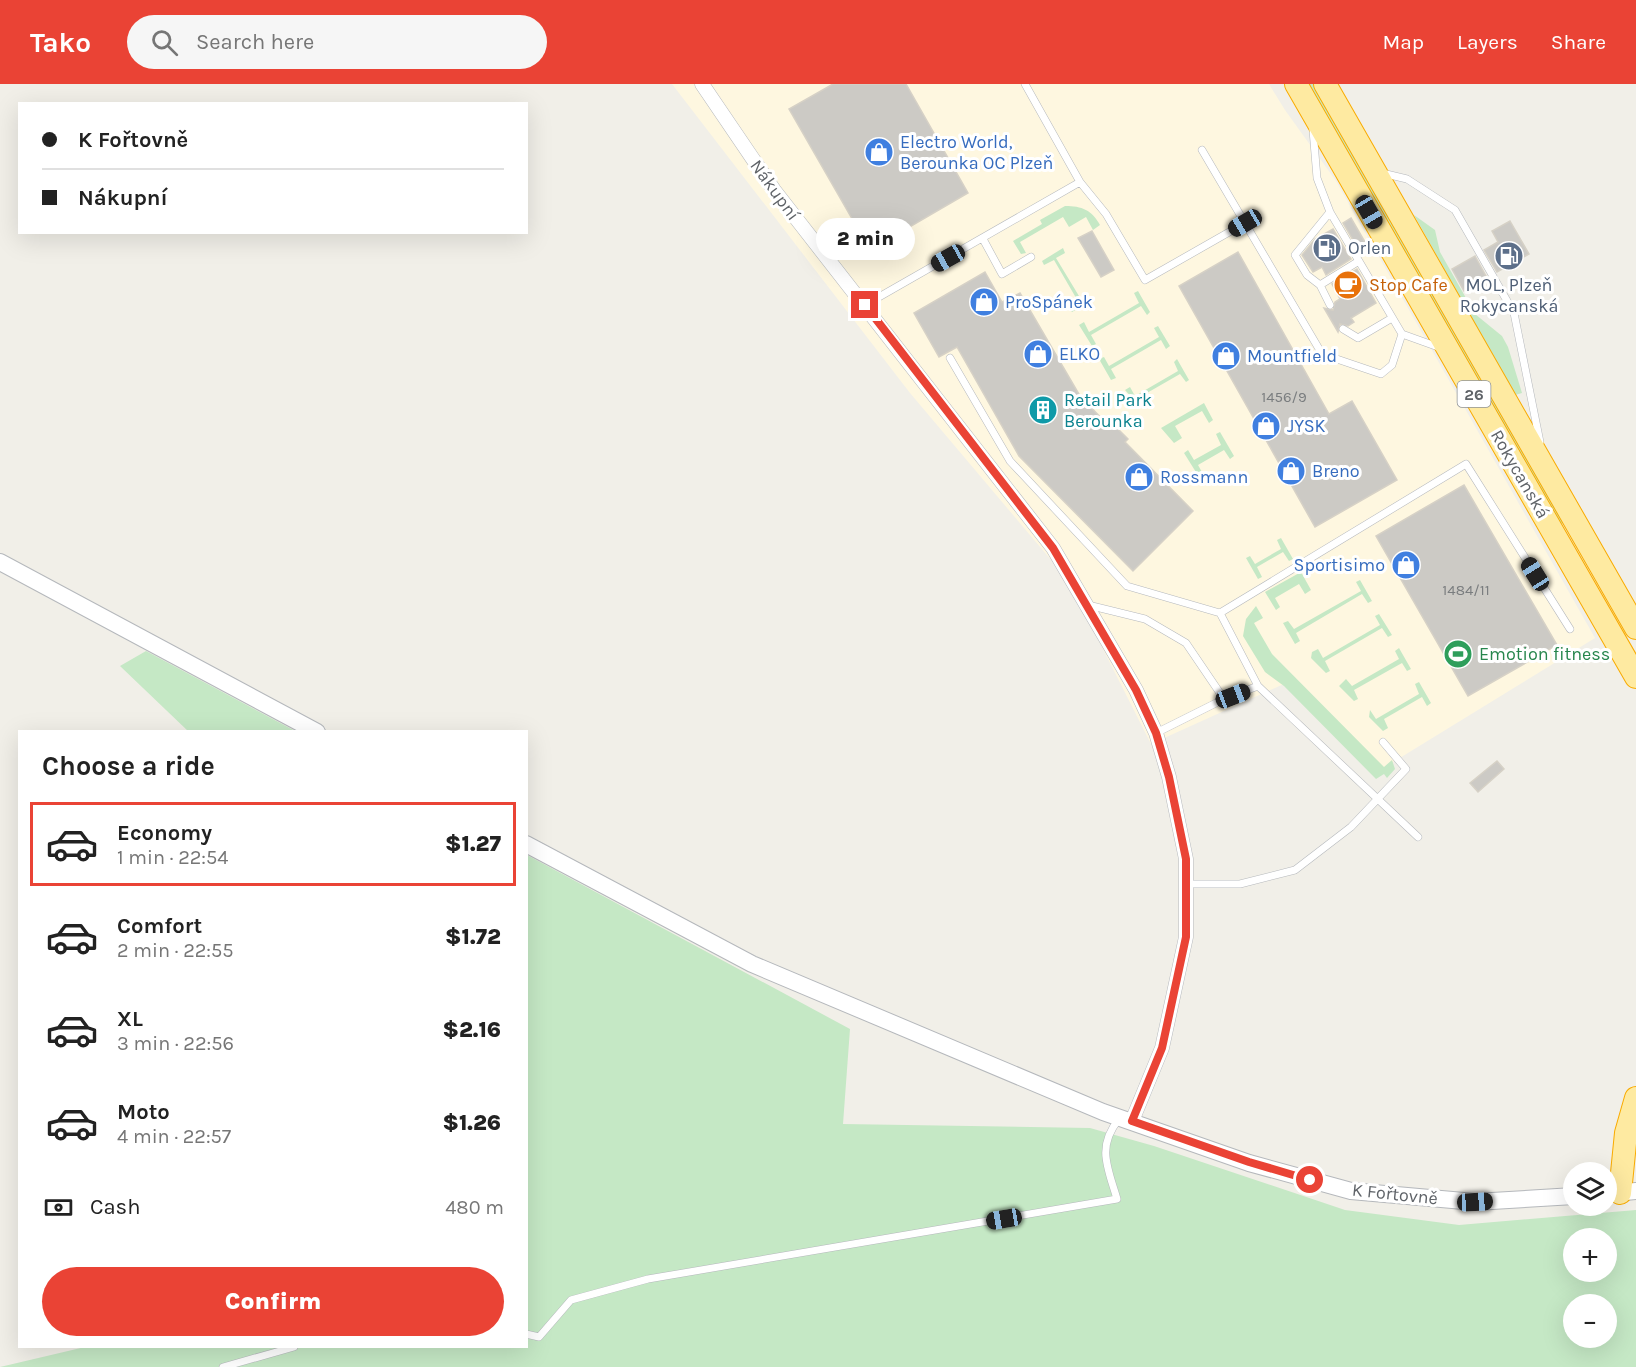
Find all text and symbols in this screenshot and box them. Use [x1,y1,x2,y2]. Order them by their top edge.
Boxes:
search box [127,15,547,69]
text: Tako [30,26,91,59]
icon: search [148,26,181,59]
text: Search here [196,29,314,55]
text: Map [1382,30,1424,54]
text: Layers [1457,30,1518,54]
text: Share [1551,30,1606,54]
text: K Fořtovně [78,127,188,153]
place label: Electro World, Berounka OC Plzeň [900,131,1053,174]
shop icon: Electro World, Berounka OC Plzeň [863,136,895,168]
street label: Nákupní [746,155,805,225]
text: Nákupní [78,185,168,211]
car [1352,192,1386,232]
car [1225,206,1265,240]
callout: 2 min [816,218,914,260]
text: 2 min [837,227,894,250]
fuel station icon: Orlen [1311,232,1343,264]
place label: Orlen [1348,237,1391,259]
fuel station icon: MOL, Plzeň Rokycanská [1493,240,1525,272]
car [928,241,968,275]
cafe icon: Stop Cafe [1332,269,1364,301]
place label: Stop Cafe [1369,274,1448,296]
place label: MOL, Plzeň Rokycanská [1460,274,1558,317]
shop icon: ProSpánek [968,286,1000,318]
route end [851,291,878,318]
place label: ProSpánek [1005,291,1093,313]
shop icon: ELKO [1022,338,1054,370]
shop icon: Mountfield [1210,340,1242,372]
place label: ELKO [1059,343,1100,365]
place label: Mountfield [1247,345,1337,367]
road number: 26 [1458,381,1490,407]
house number: 1456/9 [1261,388,1307,406]
place label: Retail Park Berounka [1064,389,1152,432]
building icon: Retail Park Berounka [1027,394,1059,426]
shop icon: JYSK [1250,410,1282,442]
place label: JYSK [1287,415,1326,437]
street label: Rokycanská [1486,426,1554,522]
shop icon: Breno [1275,455,1307,487]
place label: Breno [1312,460,1360,482]
shop icon: Rossmann [1123,461,1155,493]
place label: Rossmann [1160,466,1248,488]
shop icon: Sportisimo [1390,549,1422,581]
place label: Sportisimo [1294,554,1385,576]
car [1518,554,1552,594]
house number: 1484/11 [1442,581,1490,599]
sports icon: Emotion fitness [1442,638,1474,670]
place label: Emotion fitness [1479,643,1610,665]
car [1213,681,1253,711]
text: Choose a ride [42,750,215,782]
icon: car [45,817,99,871]
text: Economy [117,820,212,846]
text: $1.27 [445,831,501,857]
text: 1 min · 22:54 [117,846,228,869]
icon: car [45,910,99,964]
text: Comfort [117,913,202,939]
text: $1.72 [445,924,501,950]
text: 2 min · 22:55 [117,939,234,962]
icon: car [45,1003,99,1057]
text: XL [117,1006,143,1032]
text: $2.16 [442,1017,501,1043]
text: 3 min · 22:56 [117,1032,234,1055]
icon: car [45,1096,99,1150]
text: Moto [117,1099,170,1125]
text: $1.26 [442,1110,501,1136]
text: 4 min · 22:57 [117,1125,231,1148]
map controls [1563,1162,1617,1348]
button: layers [1563,1162,1617,1216]
route start [1296,1166,1323,1193]
street label: K Fořtovně [1351,1179,1439,1209]
icon: cash [42,1191,75,1224]
car [1457,1192,1493,1212]
text: Cash [90,1194,140,1220]
text: 480 m [445,1196,504,1219]
car [985,1207,1023,1231]
button: + [1563,1228,1617,1282]
button: Confirm [42,1267,504,1336]
button: − [1563,1294,1617,1348]

